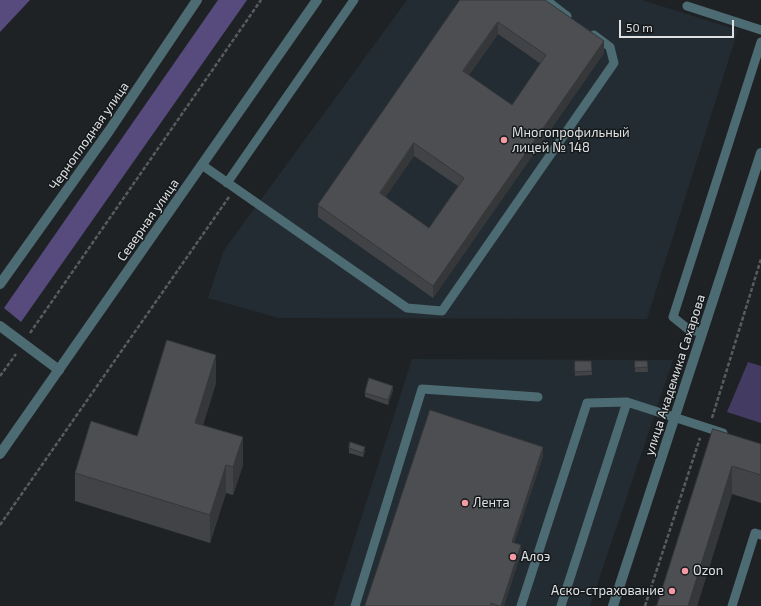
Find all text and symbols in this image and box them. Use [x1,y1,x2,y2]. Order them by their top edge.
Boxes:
scale bar [621,12,736,38]
text: 50 m [626,20,653,34]
street label: Черноплодная улица [46,79,132,193]
place label: Многопрофильный лицей № 148 [512,125,630,156]
marker: Многопрофильный лицей № 148 [499,135,509,145]
street label: Северная улица [114,176,182,264]
street label: улица Академика Сахарова [642,292,708,458]
place label: Лента [473,495,510,511]
marker: Лента [460,498,470,508]
place label: Алоэ [521,549,550,565]
marker: Алоэ [508,552,518,562]
place label: Ozon [693,563,723,579]
marker: Ozon [680,566,690,576]
place label: Аско-страхование [551,583,664,599]
marker: Аско-страхование [667,586,677,596]

